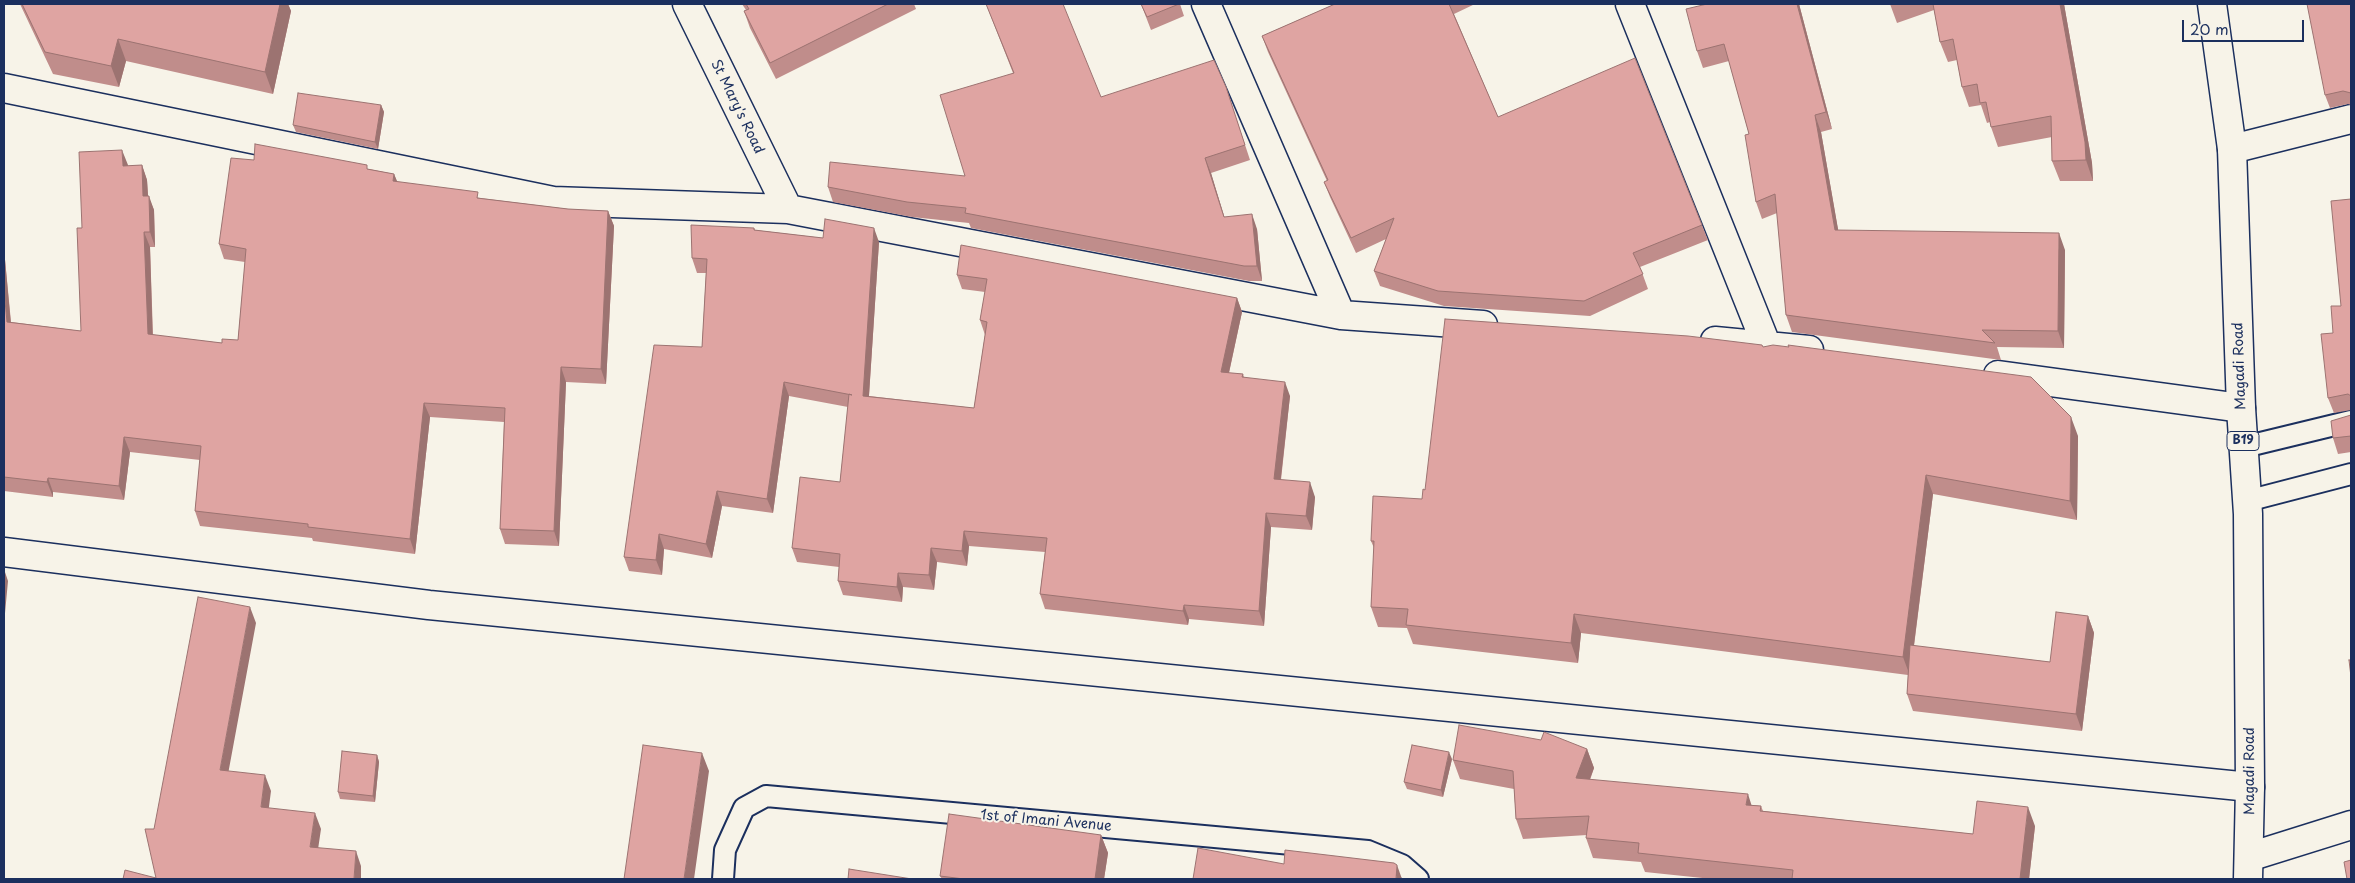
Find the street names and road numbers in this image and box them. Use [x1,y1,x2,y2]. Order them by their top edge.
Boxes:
street label: St Mary's Road [707,57,767,157]
street label: Magadi Road [2230,322,2250,410]
road number: B19 [2227,432,2259,451]
street label: Magadi Road [2242,727,2258,815]
street label: 1st of Imani Avenue [980,807,1112,835]

